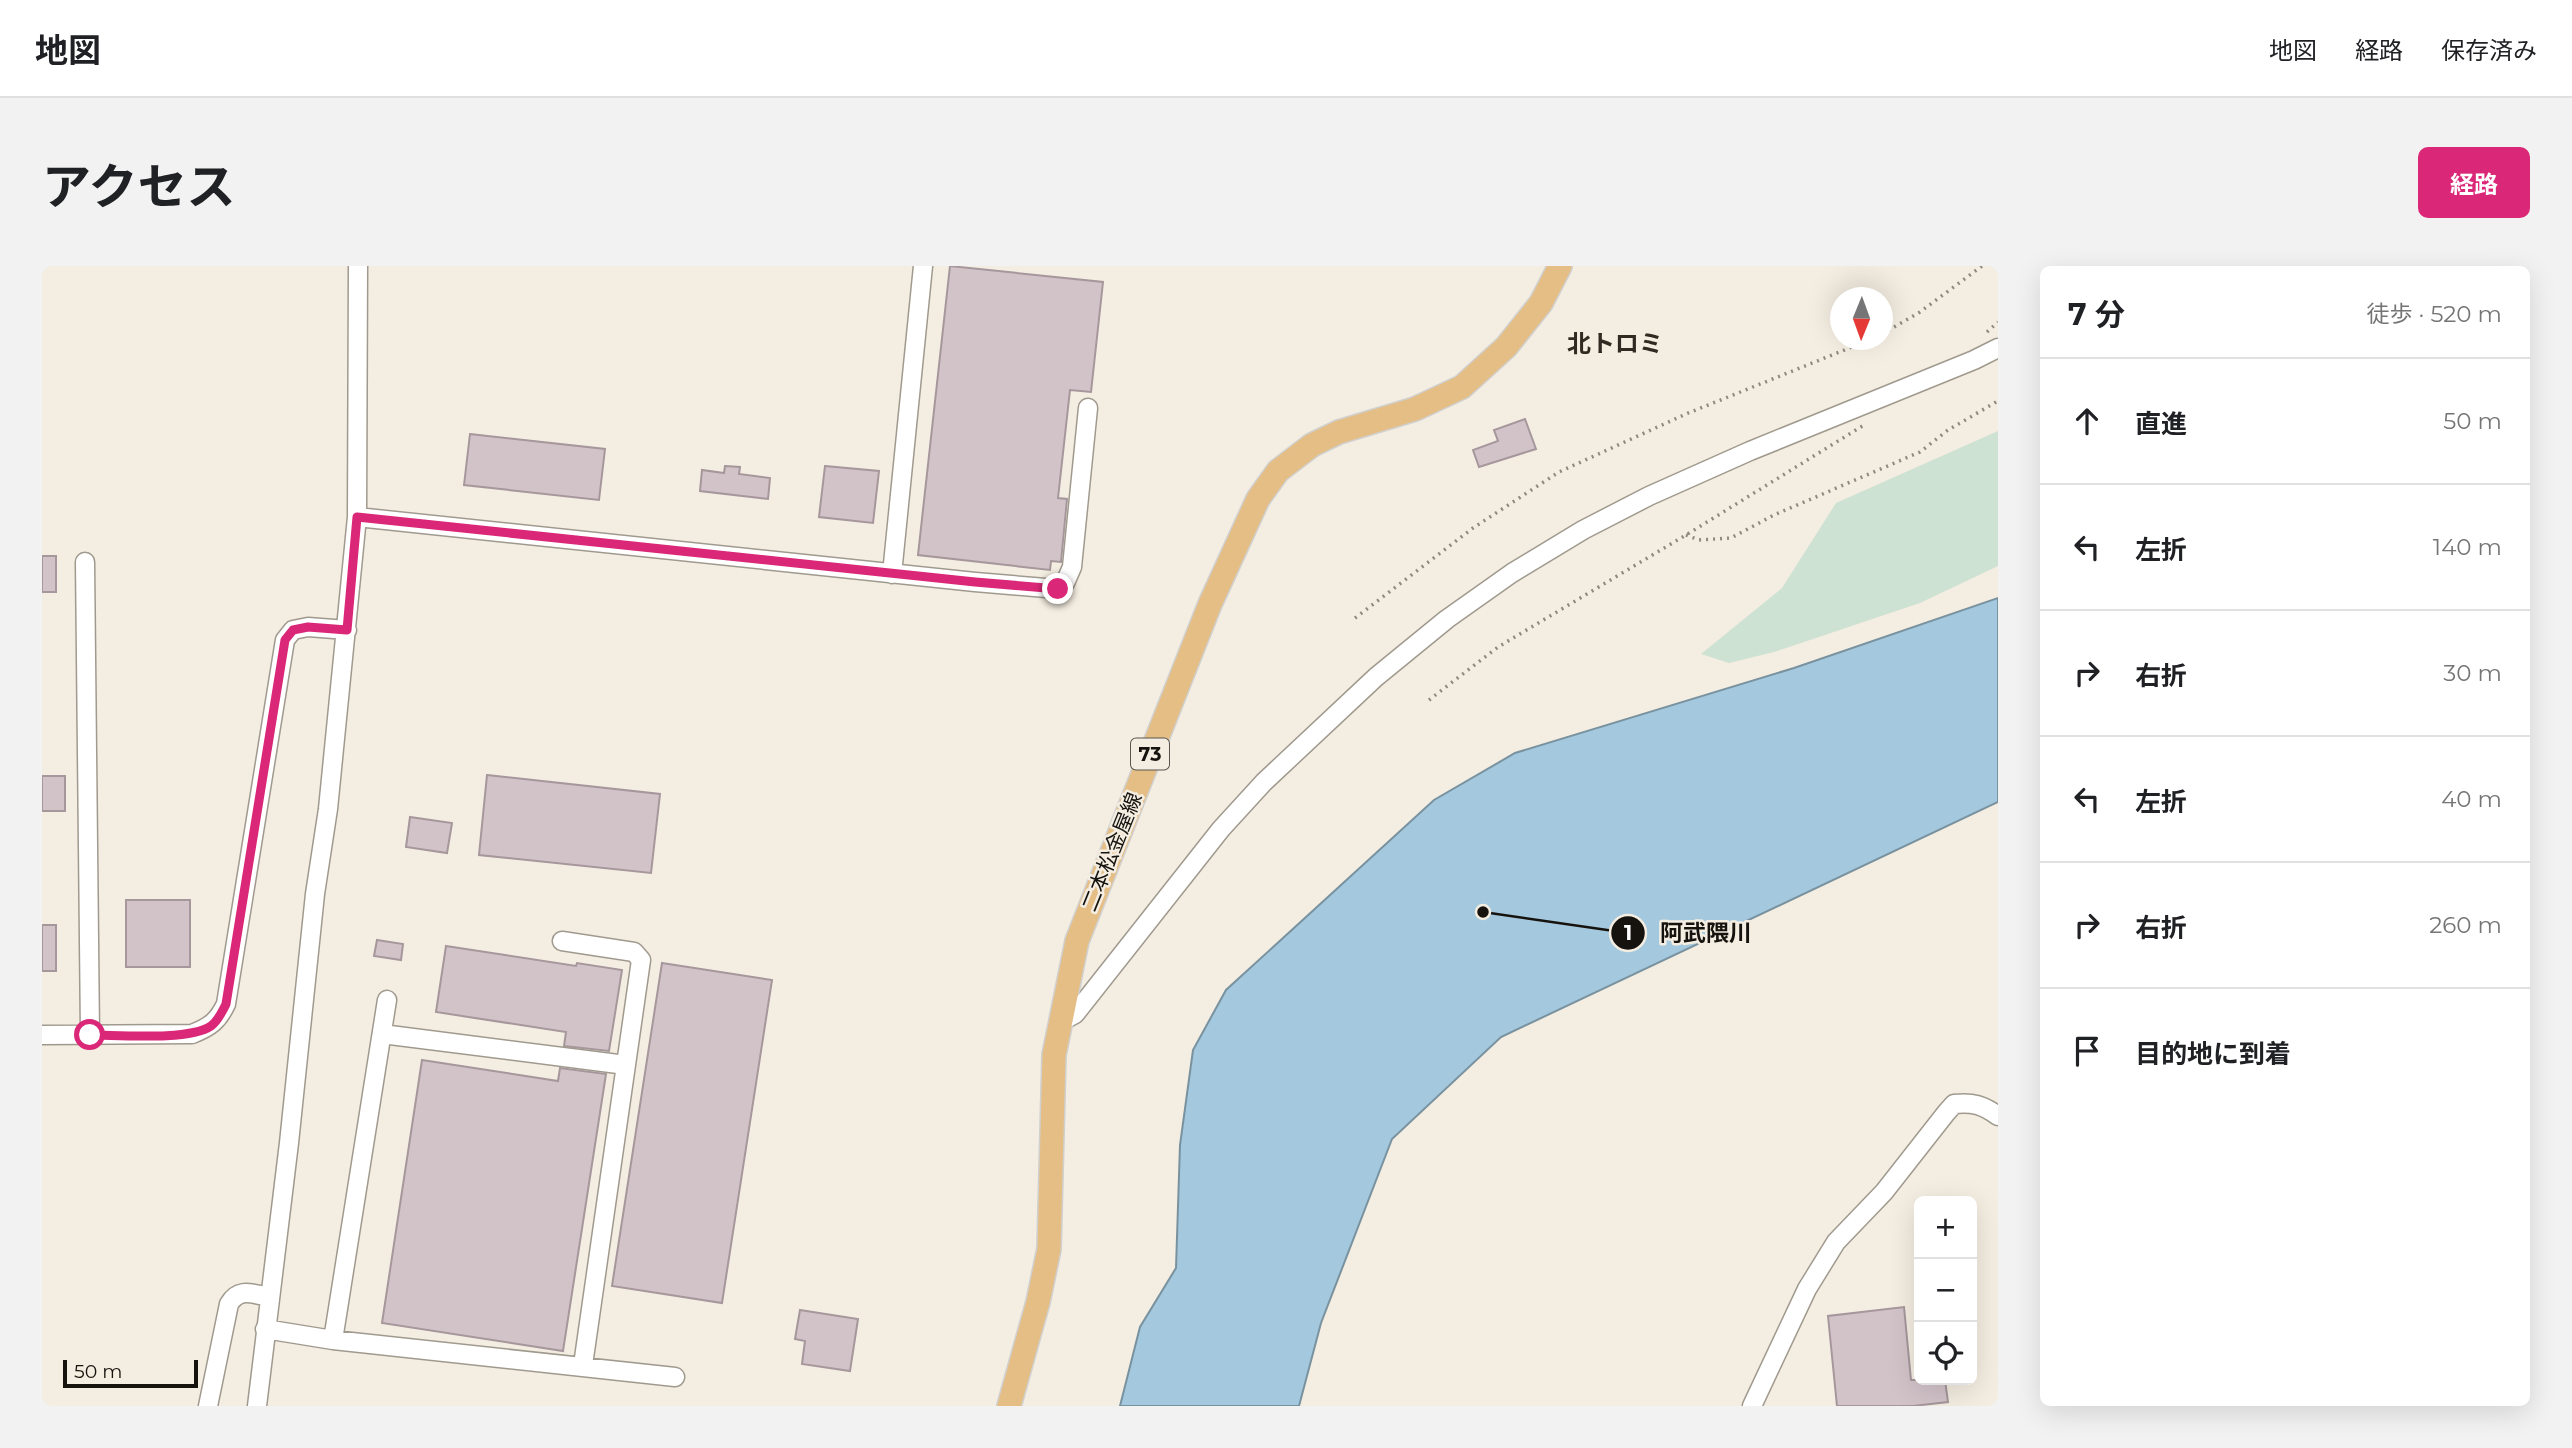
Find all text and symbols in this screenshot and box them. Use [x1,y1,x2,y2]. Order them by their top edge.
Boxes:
text: 地図 [35,30,101,70]
text: 地図 [2269,36,2317,65]
text: 経路 [2355,36,2403,65]
text: 保存済み [2441,36,2537,65]
button: 経路 [2418,147,2530,218]
text: アクセス [42,157,236,216]
north arrow [1830,287,1893,350]
text: 7 分 [2068,296,2125,333]
text: 徒歩 · 520 m [2367,300,2502,328]
district label: 北トロミ [1567,329,1663,358]
icon: ahead [2068,402,2106,440]
text: 50 m [2443,407,2502,435]
text: 直進 [2135,408,2187,440]
icon: left [2068,528,2106,566]
text: 140 m [2433,533,2502,561]
text: 左折 [2135,534,2187,566]
route end [1042,573,1073,604]
icon: right [2068,654,2106,692]
text: 30 m [2443,659,2502,687]
text: 右折 [2135,660,2187,692]
road number: 73 [1131,738,1169,769]
icon: left [2068,780,2106,818]
text: 40 m [2441,785,2502,813]
text: 左折 [2135,786,2187,818]
street label: 二本松金屋線 [1076,789,1147,915]
icon: right [2068,906,2106,944]
callout: 阿武隈川 [1611,911,1766,955]
text: 260 m [2429,911,2502,939]
text: 右折 [2135,912,2187,944]
text: 阿武隈川 [1660,919,1752,947]
text: 1 [1624,920,1632,945]
route start [74,1019,105,1050]
icon: arrive [2068,1032,2106,1070]
text: 目的地に到着 [2135,1038,2291,1070]
map controls [1914,1196,1977,1385]
button: + [1914,1196,1977,1259]
button: − [1914,1259,1977,1322]
button: locate [1914,1322,1977,1385]
scale bar [63,1357,198,1389]
text: 50 m [74,1360,122,1383]

